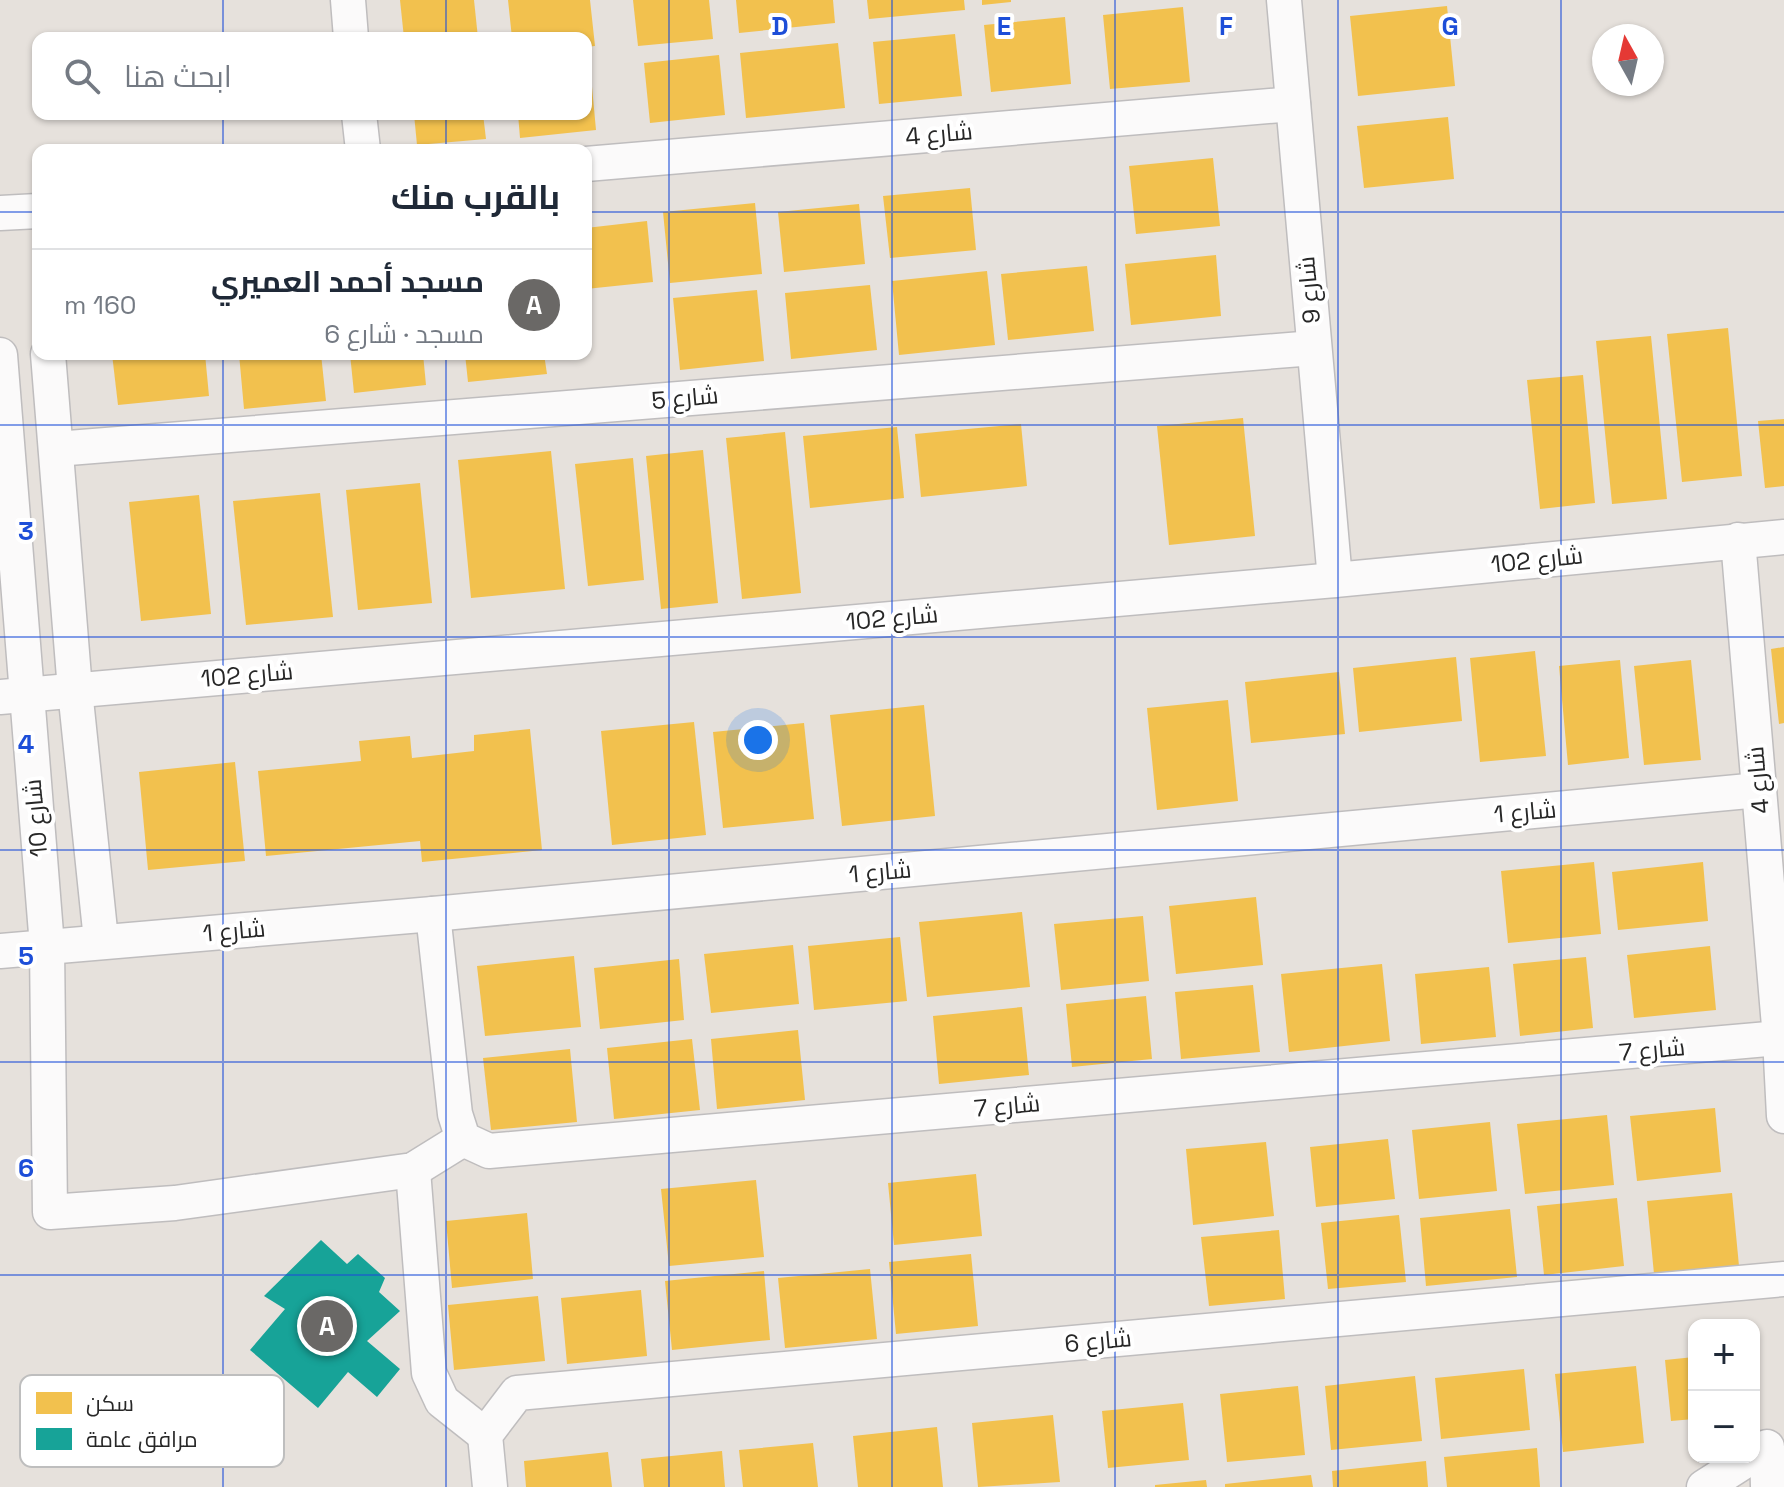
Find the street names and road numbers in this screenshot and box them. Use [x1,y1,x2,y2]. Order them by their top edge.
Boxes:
street label: شارع 4 [904,115,974,153]
street label: شارع 9 [1290,255,1328,325]
street label: شارع 5 [650,379,720,417]
street label: شارع 102 [1489,539,1585,581]
street label: شارع 102 [845,598,939,638]
street label: شارع 102 [200,655,294,695]
street label: شارع 4 [1739,745,1777,815]
street label: شارع 10 [17,778,55,858]
street label: شارع 1 [1492,793,1558,831]
street label: شارع 1 [847,853,913,891]
street label: شارع 1 [201,912,267,950]
street label: شارع 7 [1618,1031,1686,1069]
street label: شارع 7 [973,1087,1041,1125]
street label: شارع 6 [1063,1322,1133,1360]

